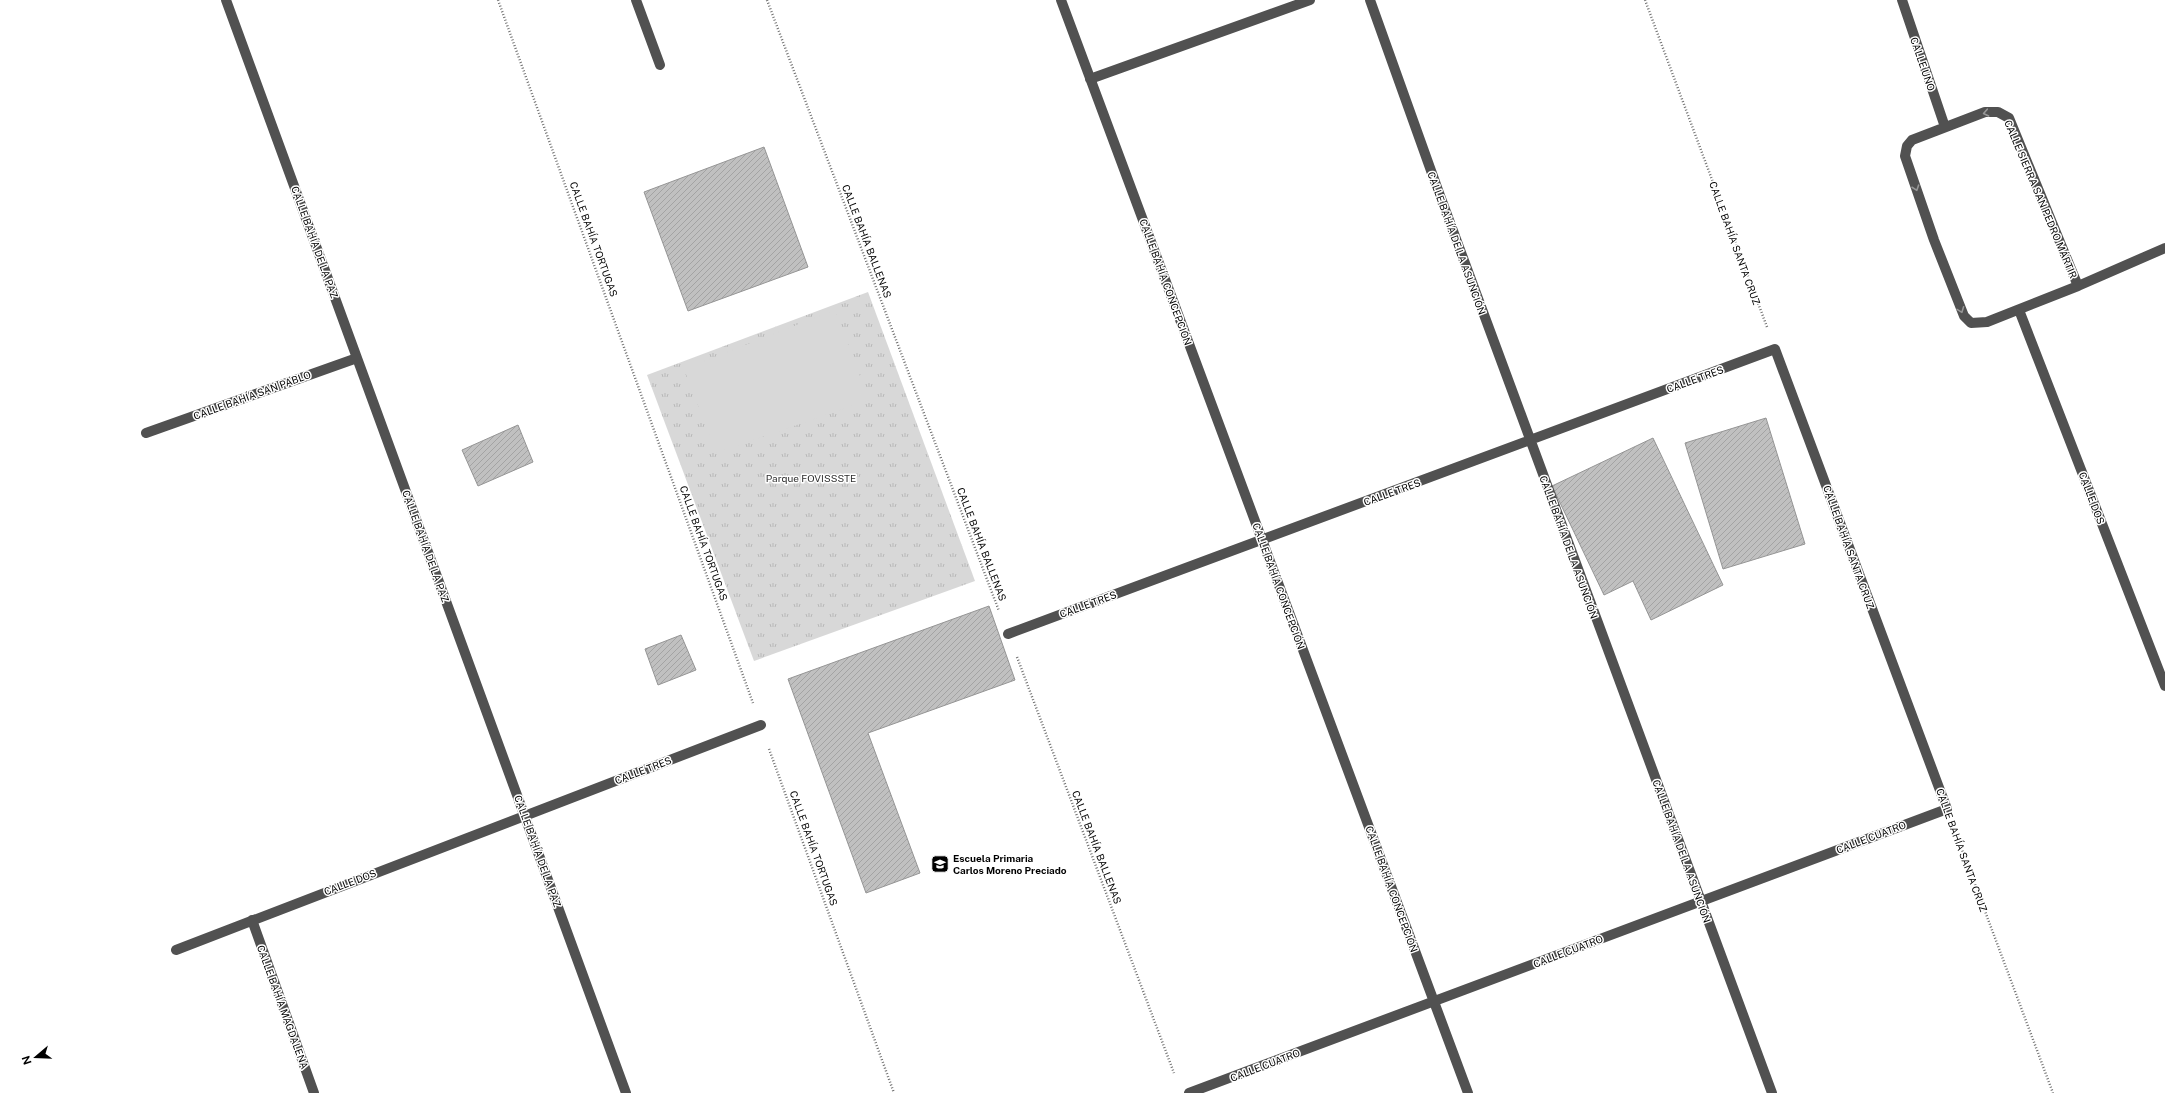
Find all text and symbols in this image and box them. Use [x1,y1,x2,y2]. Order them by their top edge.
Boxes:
street label: CALLE UNO [1908,36,1938,92]
one-way arrow [1982,108,1989,117]
street label: CALLE SIERRA SAN PEDRO MÁRTIR [2002,118,2080,280]
street label: CALLE BAHÍA DE LA ASUNCIÓN [1425,170,1489,316]
street label: CALLE BAHÍA TORTUGAS [568,180,621,298]
street label: CALLE BAHÍA SANTA CRUZ [1707,180,1763,306]
street label: CALLE BAHÍA BALLENAS [840,183,894,300]
street label: CALLE BAHÍA DE LA PAZ [289,184,341,300]
one-way arrow [1911,184,1920,191]
street label: CALLE BAHÍA CONCEPCIÓN [1137,217,1195,347]
one-way arrow [1956,305,1964,313]
street label: CALLE TRES [1665,363,1725,395]
street label: CALLE BAHÍA SAN PABLO [192,368,312,422]
street label: CALLE DOS [2077,470,2108,526]
park label: Parque FOVISSSTE [766,472,856,484]
street label: CALLE BAHÍA DE LA ASUNCIÓN [1537,474,1601,620]
street label: CALLE TRES [1362,476,1422,508]
street label: CALLE BAHÍA TORTUGAS [678,484,731,602]
street label: CALLE BAHÍA SANTA CRUZ [1821,484,1877,610]
street label: CALLE BAHÍA BALLENAS [955,486,1009,603]
street label: CALLE BAHÍA DE LA PAZ [400,488,452,604]
street label: CALLE BAHÍA CONCEPCIÓN [1250,521,1308,651]
street label: CALLE TRES [1058,588,1118,620]
street label: CALLE TRES [613,754,673,786]
street label: CALLE BAHÍA DE LA ASUNCIÓN [1650,778,1714,924]
street label: CALLE BAHÍA SANTA CRUZ [1934,787,1990,913]
street label: CALLE BAHÍA TORTUGAS [788,789,841,907]
street label: CALLE BAHÍA BALLENAS [1070,789,1124,906]
street label: CALLE BAHÍA DE LA PAZ [512,793,564,909]
street label: CALLE CUATRO [1834,818,1908,856]
street label: CALLE BAHÍA CONCEPCIÓN [1363,824,1421,954]
place label: Escuela Primaria Carlos Moreno Preciado [953,852,1067,876]
school or university icon: Escuela Primaria Carlos Moreno Preciado [930,854,950,874]
street label: CALLE DOS [322,866,378,897]
street label: CALLE CUATRO [1531,932,1605,970]
street label: CALLE BAHÍA MAGDALENA [255,943,311,1071]
north arrow [16,1037,56,1077]
street label: CALLE CUATRO [1228,1046,1302,1084]
text: N [19,1054,34,1066]

